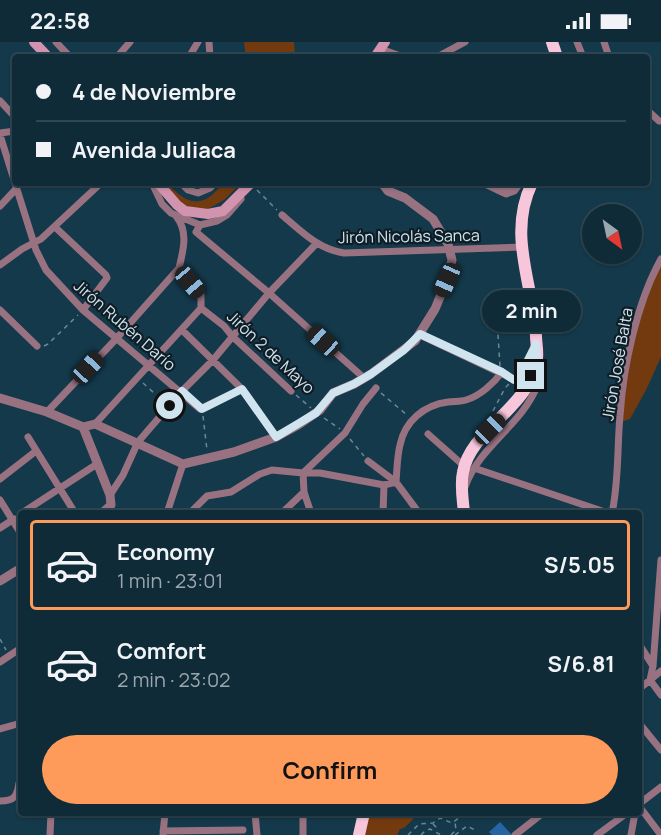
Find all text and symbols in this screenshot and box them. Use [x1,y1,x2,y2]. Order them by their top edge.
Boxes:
text: 22:58 [30,6,90,36]
text: 4 de Noviembre [72,77,236,107]
text: Avenida Juliaca [72,135,236,165]
north arrow [582,204,642,264]
map controls [582,204,642,264]
street label: Jirón Nicolás Sanca [338,224,480,248]
car [431,260,463,300]
car [172,262,208,302]
street label: Jirón Rubén Darío [69,275,181,375]
callout: 2 min [482,289,580,331]
text: 2 min [505,297,558,324]
street label: Jirón 2 de Mayo [222,306,320,398]
street label: Jirón José Balta [596,306,638,422]
car [304,322,342,360]
car [69,349,107,387]
route end [517,362,544,389]
route start [156,392,183,419]
car [471,410,509,448]
text: Economy [117,537,215,567]
icon: car [45,538,99,592]
text: S/5.05 [544,550,615,580]
text: 1 min · 23:01 [117,567,223,594]
text: Comfort [117,636,206,666]
icon: car [45,637,99,691]
text: S/6.81 [548,649,615,679]
text: 2 min · 23:02 [117,666,230,693]
button: Confirm [42,735,618,804]

